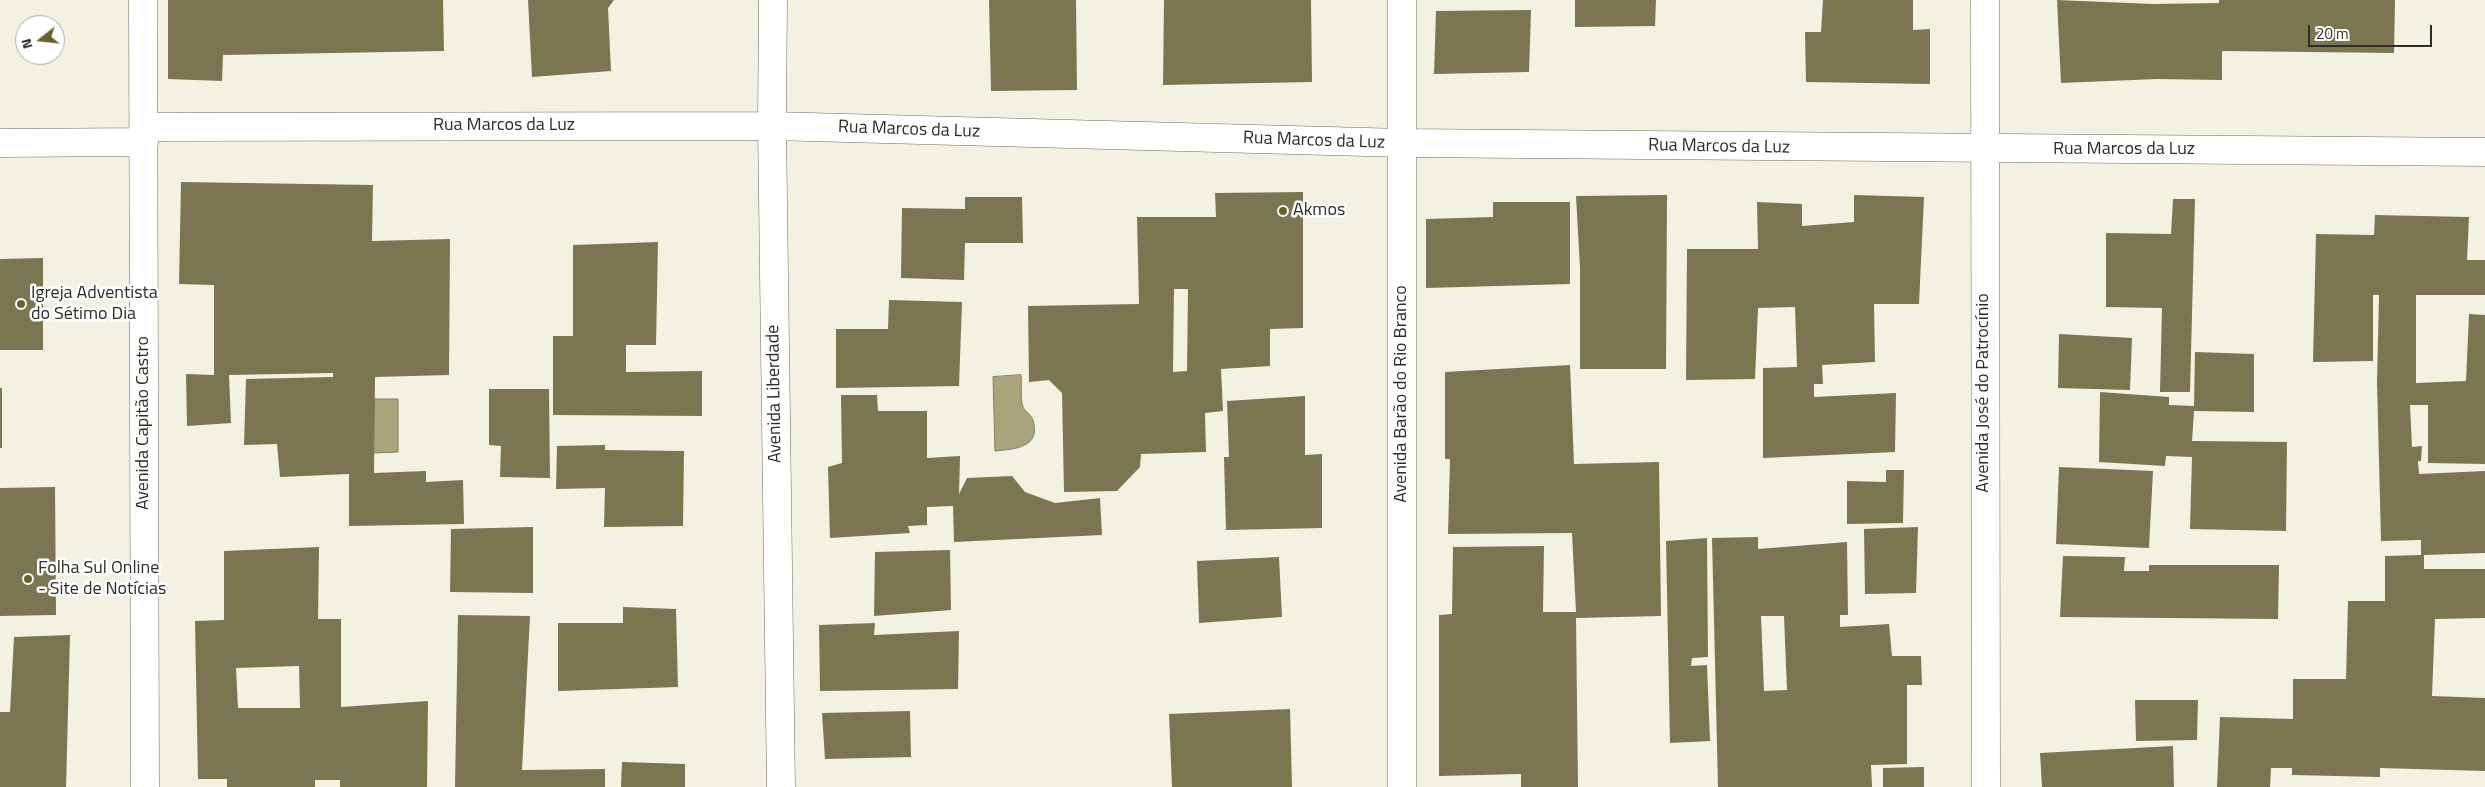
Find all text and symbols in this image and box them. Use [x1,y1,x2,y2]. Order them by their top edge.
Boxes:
north arrow [15,15,65,65]
scale bar [2310,15,2434,47]
text: 20 m [2316,22,2349,45]
text: N [15,36,37,52]
street label: Rua Marcos da Luz [433,115,575,137]
street label: Rua Marcos da Luz [838,117,980,143]
street label: Rua Marcos da Luz [1243,128,1385,154]
street label: Rua Marcos da Luz [1648,135,1790,159]
street label: Rua Marcos da Luz [2053,139,2195,161]
place label: Akmos [1293,200,1345,222]
marker: Akmos [1277,205,1289,217]
place label: Igreja Adventista do Sétimo Dia [31,283,158,326]
street label: Avenida Barão do Rio Branco [1391,285,1413,503]
street label: Avenida José do Patrocínio [1973,293,1995,493]
marker: Igreja Adventista do Sétimo Dia [15,298,27,310]
street label: Avenida Liberdade [763,325,787,463]
street label: Avenida Capitão Castro [133,336,155,510]
place label: Folha Sul Online - Site de Notícias [38,558,166,600]
marker: Folha Sul Online - Site de Notícias [22,573,34,585]

